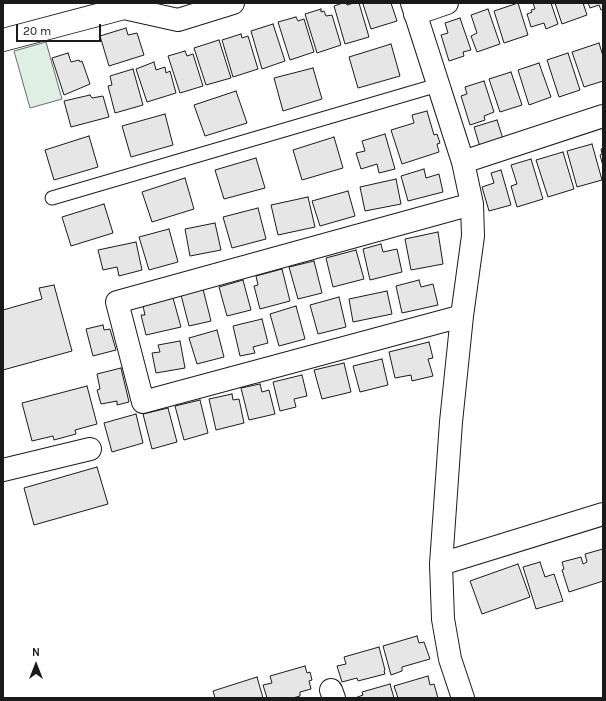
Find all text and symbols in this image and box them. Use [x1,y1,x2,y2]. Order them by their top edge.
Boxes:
scale bar [18,16,103,42]
text: 20 m [23,24,51,38]
north arrow [16,645,56,685]
text: N [32,646,40,659]

